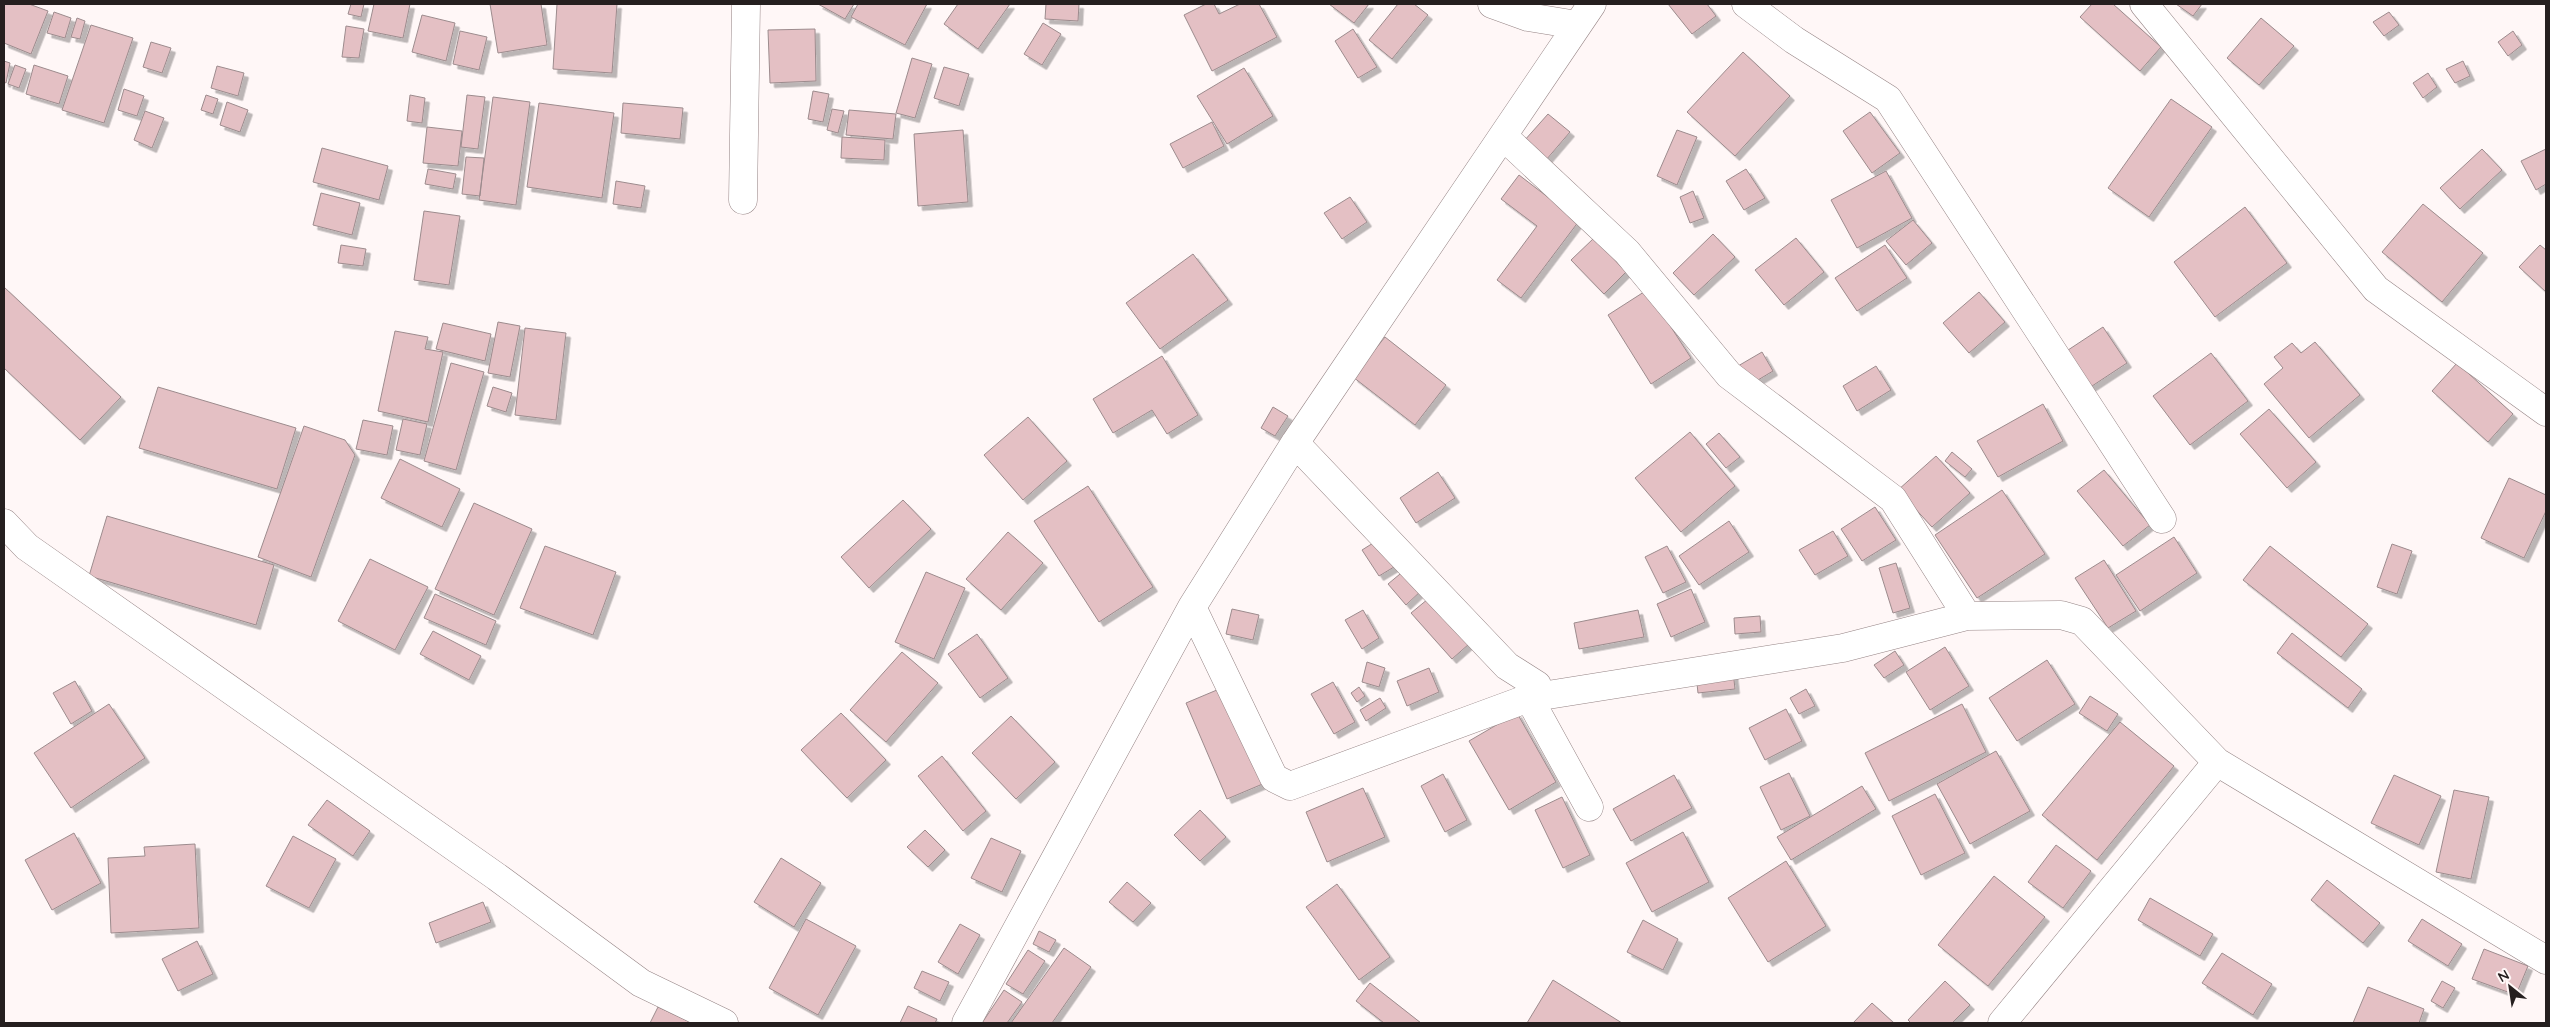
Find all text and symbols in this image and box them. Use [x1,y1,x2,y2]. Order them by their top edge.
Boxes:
north arrow [2485,962,2535,1012]
text: N [2495,965,2512,986]

